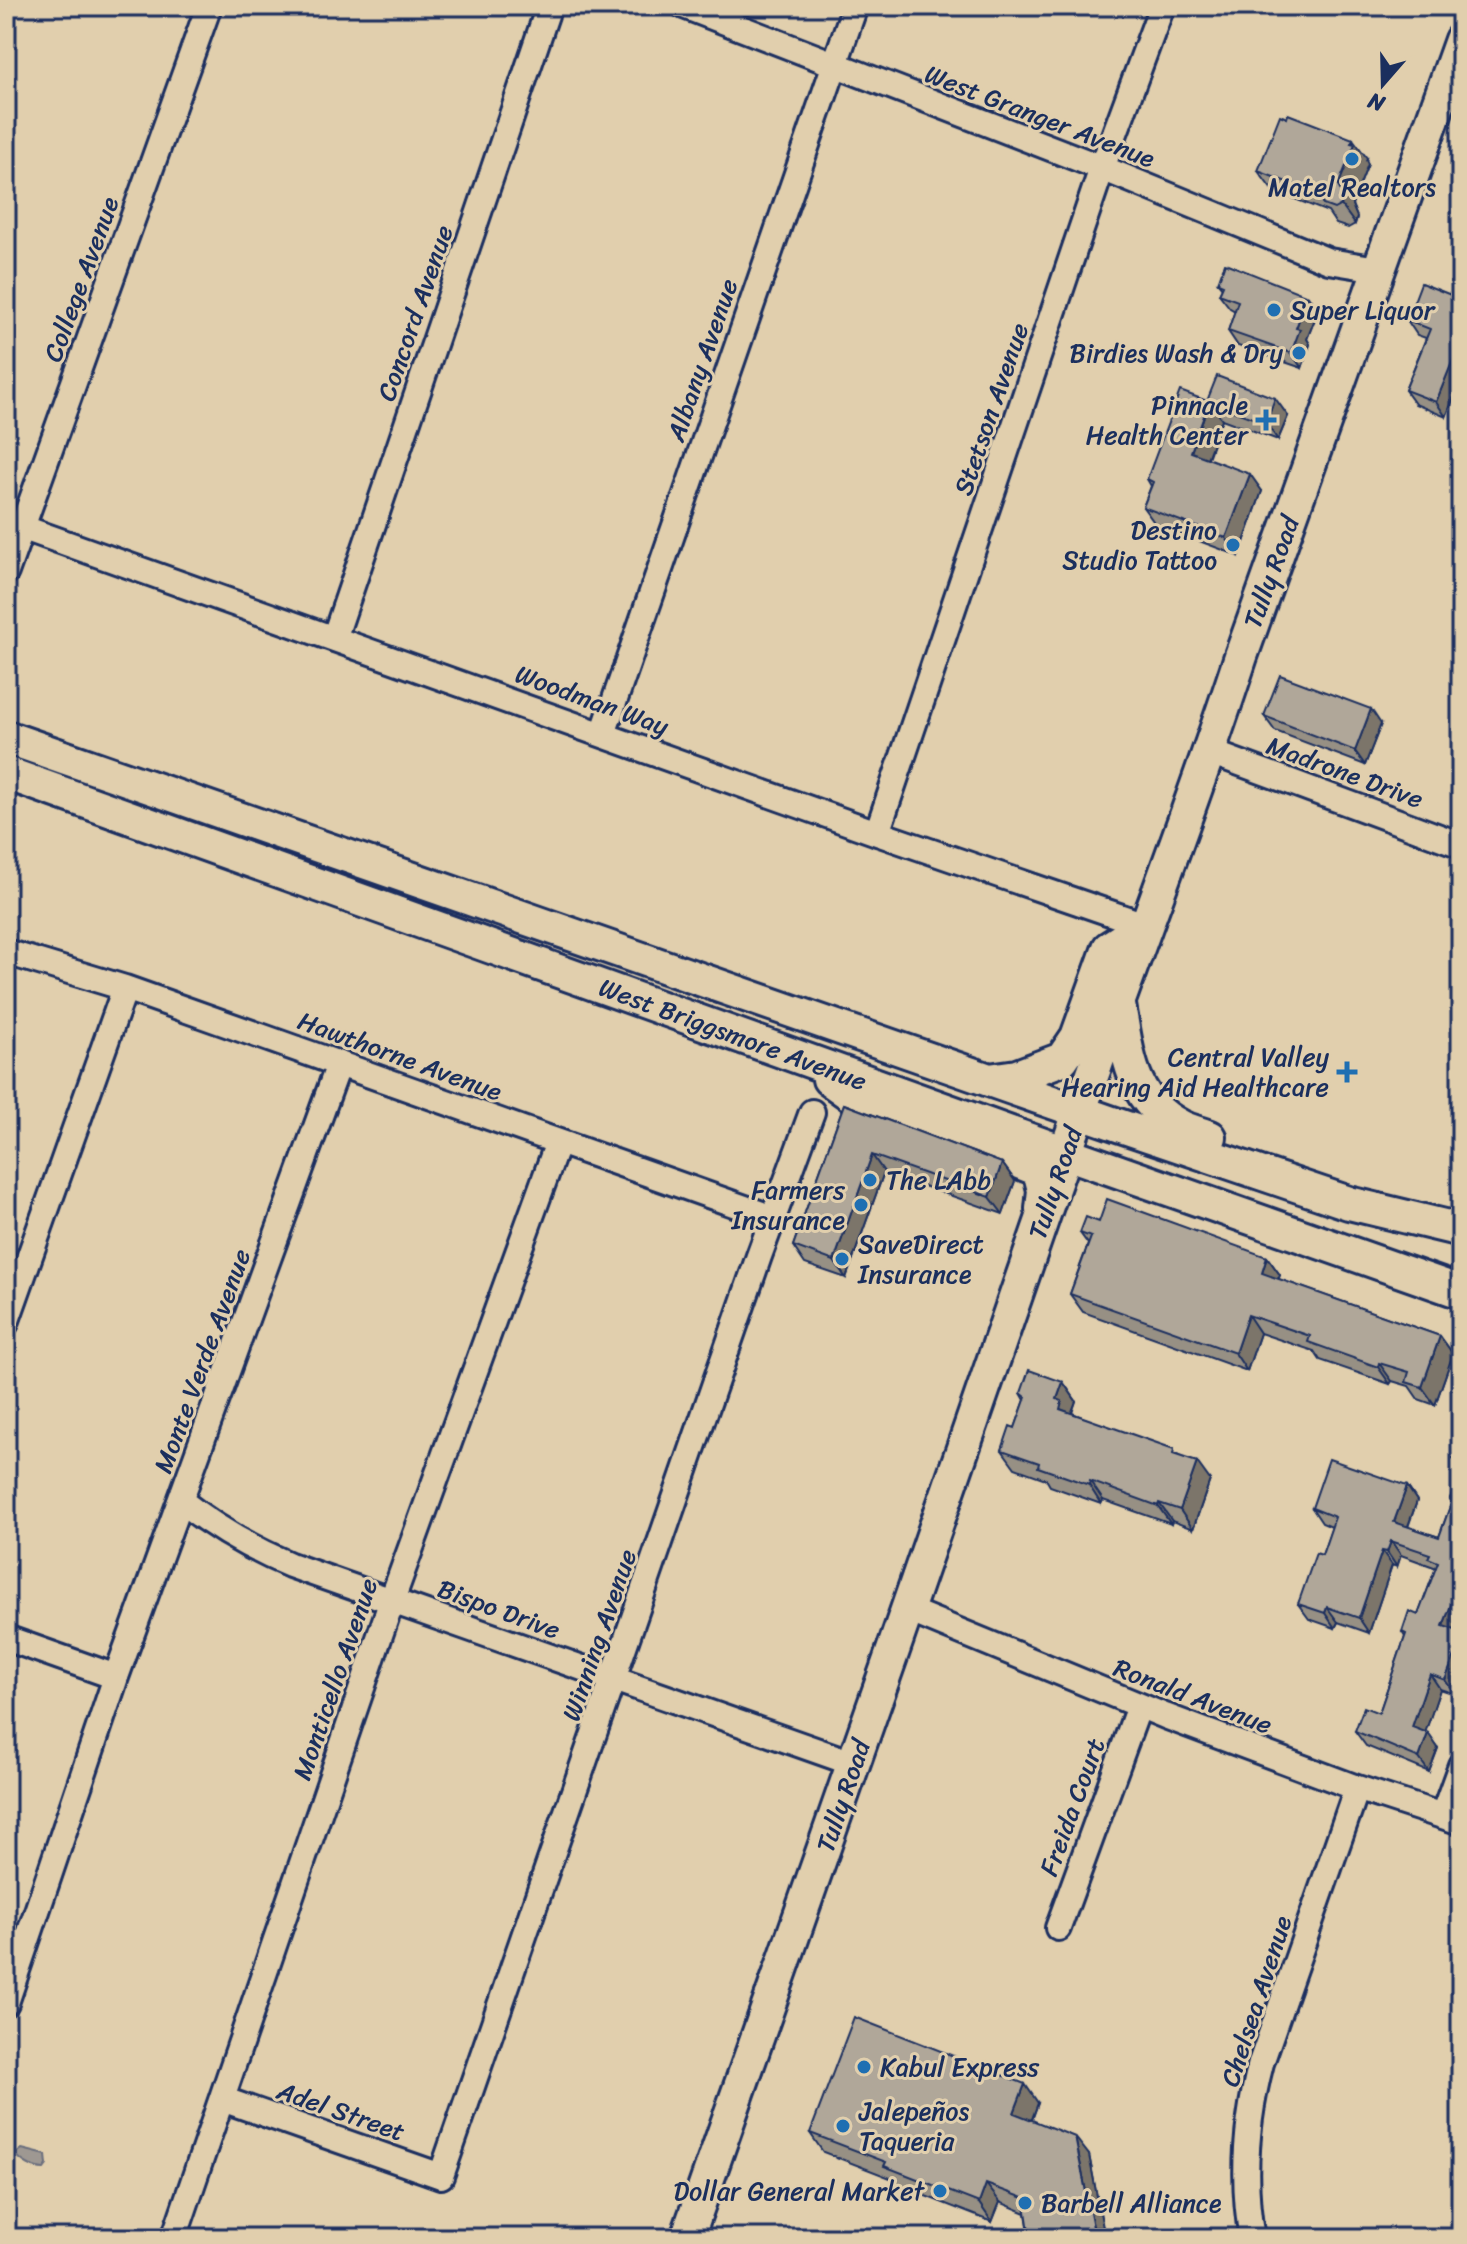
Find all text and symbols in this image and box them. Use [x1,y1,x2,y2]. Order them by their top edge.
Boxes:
north arrow [1343,44,1423,124]
street label: West Granger Avenue [918,51,1162,181]
text: N [1362,81,1391,124]
marker: Matel Realtors [1343,150,1361,168]
place label: Matel Realtors [1268,164,1436,210]
street label: College Avenue [30,189,132,368]
street label: Concord Avenue [363,219,467,407]
street label: Albany Avenue [652,272,751,449]
place label: Super Liquor [1290,287,1436,333]
marker: Super Liquor [1265,301,1283,319]
street label: Stetson Avenue [940,316,1042,502]
place label: Birdies Wash & Dry [1070,330,1283,376]
marker: Birdies Wash & Dry [1290,344,1308,362]
place label: Pinnacle Health Center [1086,382,1249,458]
marker: Pinnacle Health Center [1255,409,1277,431]
place label: Destino Studio Tattoo [1062,507,1217,583]
street label: Tully Road [1229,507,1313,635]
marker: Destino Studio Tattoo [1224,536,1242,554]
street label: Woodman Way [509,651,676,749]
street label: Madrone Drive [1260,722,1430,822]
street label: West Briggsmore Avenue [592,964,874,1104]
street label: Hawthorne Avenue [291,998,509,1114]
place label: Central Valley Hearing Aid Healthcare [1061,1034,1330,1110]
marker: Central Valley Hearing Aid Healthcare [1336,1061,1358,1083]
street label: Tully Road [1014,1118,1096,1246]
place label: The LAbb [886,1157,991,1203]
place label: Farmers Insurance [731,1167,846,1243]
marker: The LAbb [861,1171,879,1189]
marker: Farmers Insurance [852,1196,870,1214]
place label: SaveDirect Insurance [857,1221,984,1297]
street label: Monte Verde Avenue [140,1242,264,1480]
marker: SaveDirect Insurance [833,1250,851,1268]
street label: Winning Avenue [548,1543,650,1727]
street label: Bispo Drive [431,1565,567,1653]
street label: Monticello Avenue [279,1572,391,1786]
street label: Ronald Avenue [1107,1645,1279,1747]
street label: Tully Road [802,1731,884,1859]
street label: Freida Court [1026,1731,1118,1883]
street label: Chelsea Avenue [1207,1909,1305,2092]
place label: Kabul Express [880,2044,1040,2090]
marker: Kabul Express [855,2058,873,2076]
street label: Adel Street [270,2067,411,2154]
place label: Jalepeños Taqueria [858,2088,970,2164]
marker: Jalepeños Taqueria [834,2117,852,2135]
place label: Dollar General Market [673,2168,926,2214]
place label: Barbell Alliance [1041,2180,1222,2226]
marker: Dollar General Market [931,2182,949,2200]
marker: Barbell Alliance [1016,2194,1034,2212]

